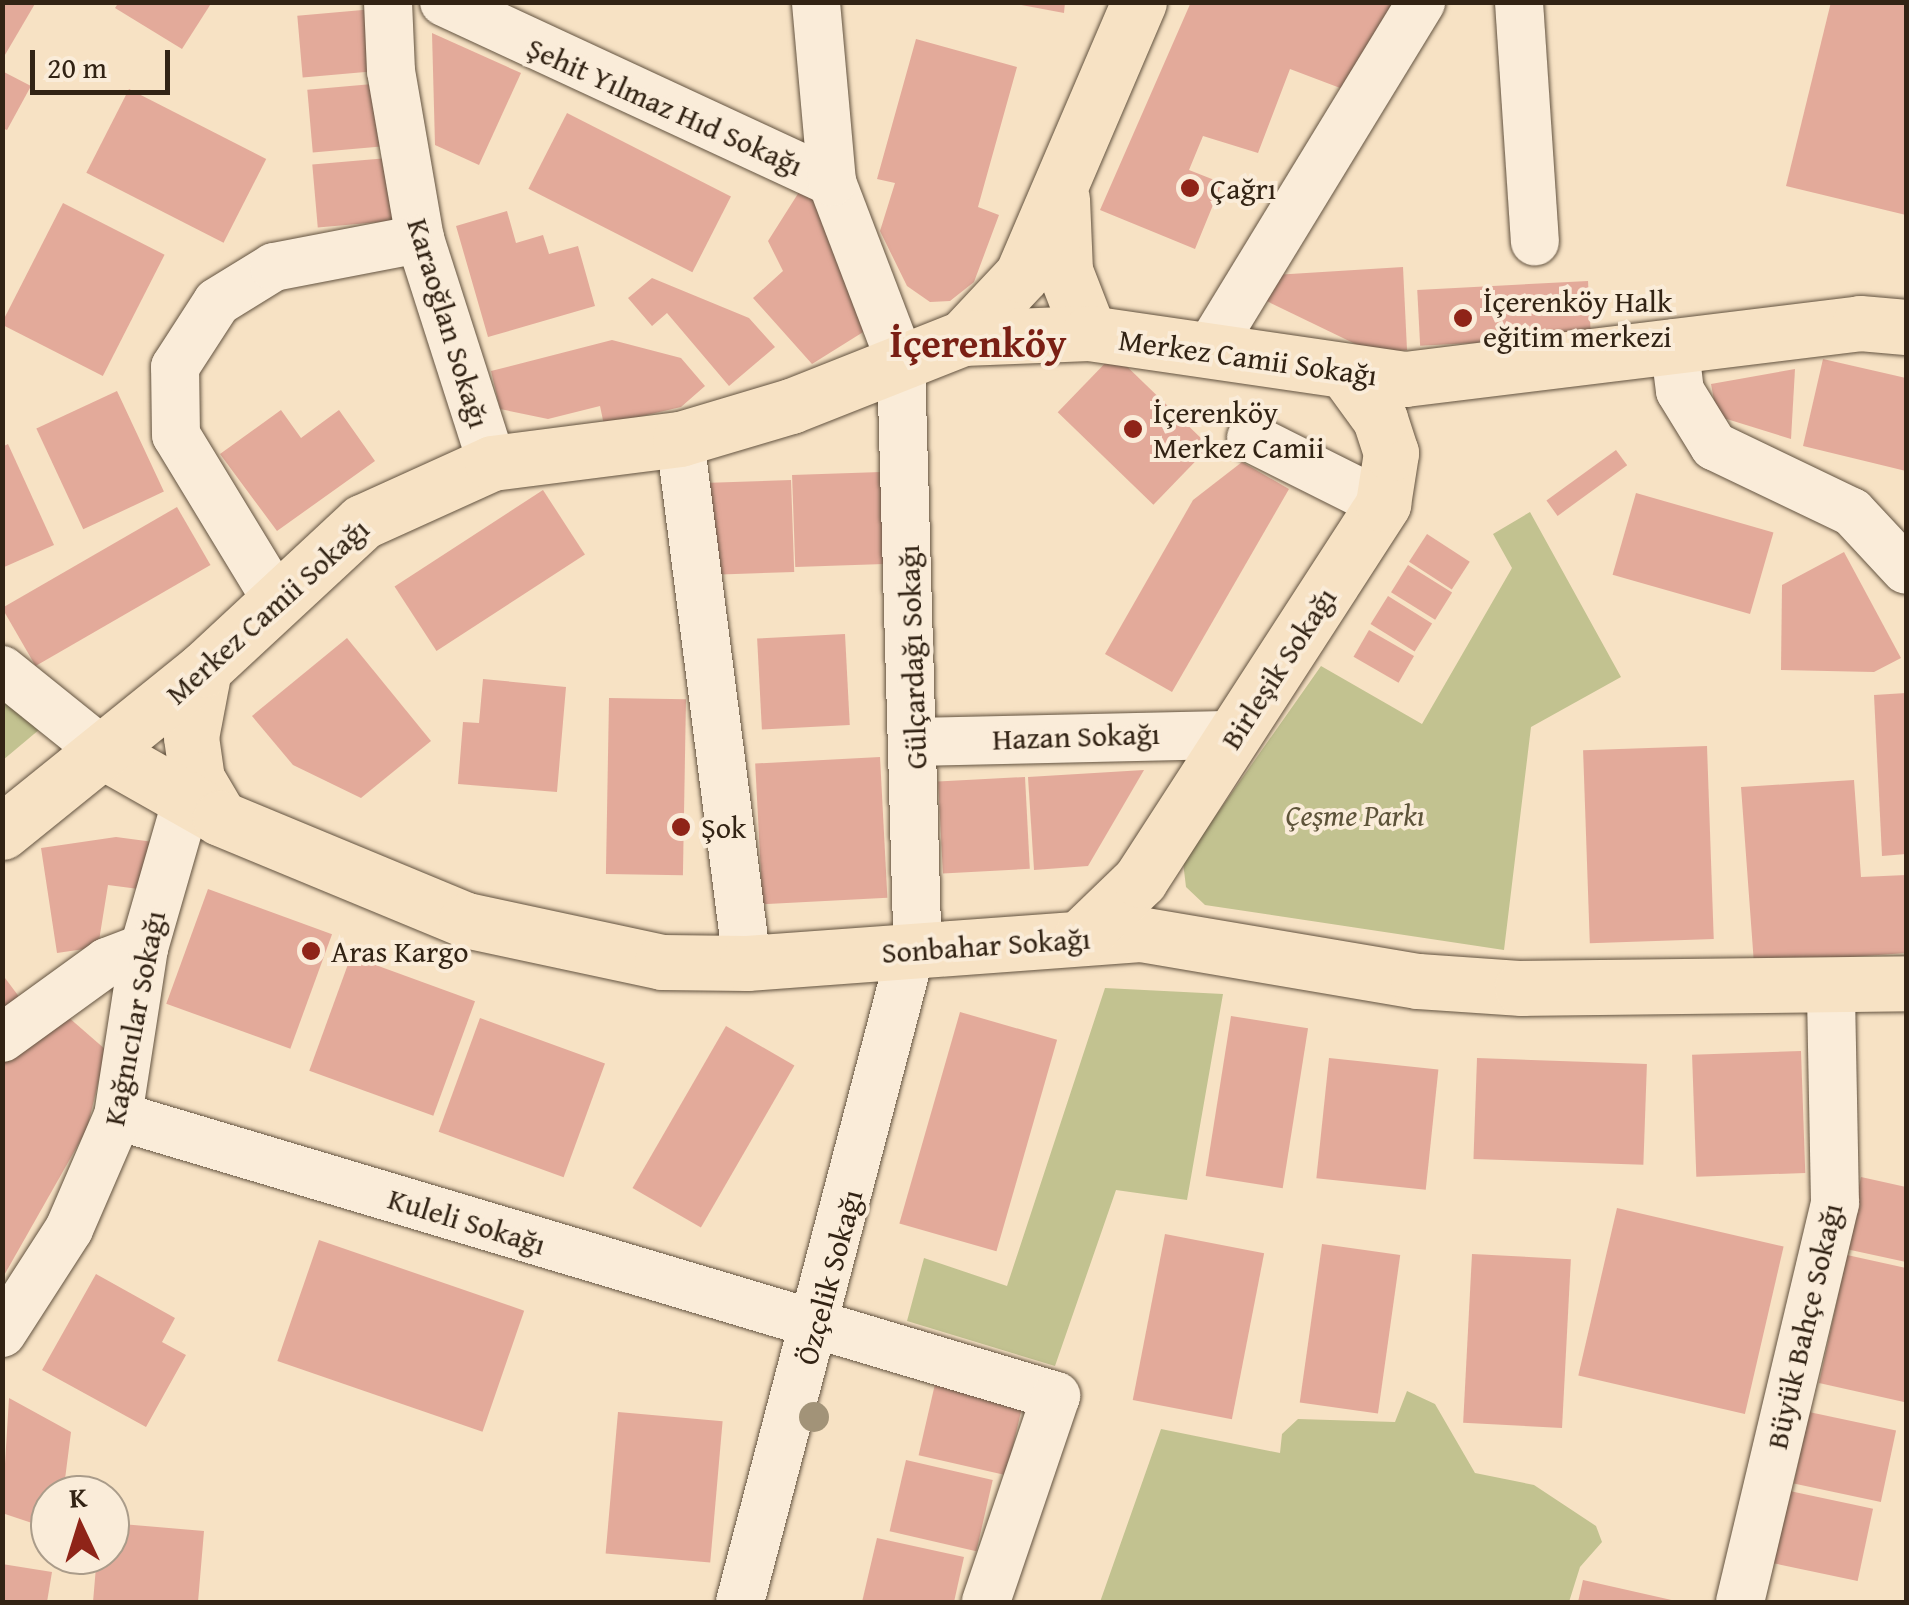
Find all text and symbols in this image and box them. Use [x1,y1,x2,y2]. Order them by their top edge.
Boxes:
street label: Şehit Yılmaz Hıd Sokağı [521,29,809,183]
scale bar [35,30,175,92]
text: 20 m [47,45,107,89]
place label: Çağrı [1210,170,1276,206]
marker: Çağrı [1179,177,1201,199]
street label: Karaoğlan Sokağı [400,214,498,432]
place label: İçerenköy Halk eğitim merkezi [1483,283,1672,354]
marker: İçerenköy Halk eğitim merkezi [1452,307,1474,329]
district label: İçerenköy [889,319,1067,367]
street label: Merkez Camii Sokağı [1116,321,1380,393]
place label: İçerenköy Merkez Camii [1153,394,1324,464]
marker: İçerenköy Merkez Camii [1122,418,1144,440]
street label: Merkez Camii Sokağı [158,510,376,712]
street label: Gülçardağı Sokağı [890,544,934,770]
street label: Birleşik Sokağı [1212,581,1344,755]
street label: Hazan Sokağı [992,715,1160,757]
park label: Çeşme Parkı [1286,797,1424,833]
place label: Şok [701,809,746,845]
marker: Şok [670,816,692,838]
street label: Kağnıcılar Sokağı [96,907,172,1129]
street label: Sonbahar Sokağı [880,920,1092,970]
place label: Aras Kargo [331,933,468,969]
marker: Aras Kargo [300,940,322,962]
street label: Kuleli Sokağı [384,1180,550,1262]
street label: Özçelik Sokağı [788,1185,870,1369]
street label: Büyük Bahçe Sokağı [1758,1200,1850,1452]
north arrow [30,1475,130,1575]
text: K [68,1476,88,1518]

